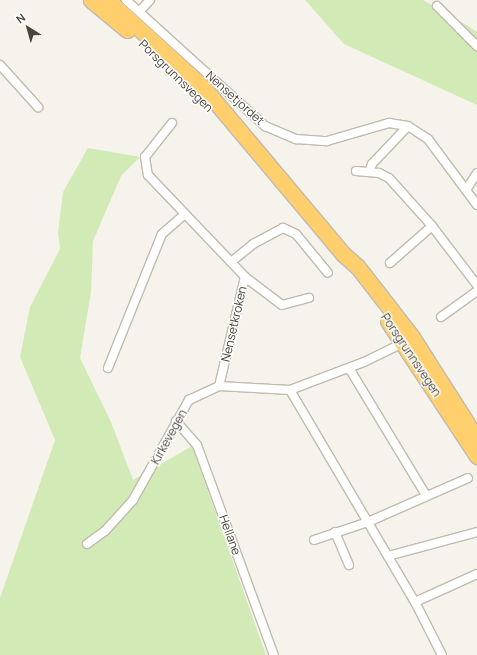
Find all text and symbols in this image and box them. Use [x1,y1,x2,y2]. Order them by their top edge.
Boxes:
north arrow [8,8,48,48]
text: N [13,10,28,26]
street label: Porsgrunnsvegen [136,37,216,115]
street label: Nensetjordet [203,68,267,128]
street label: Nensetkroken [218,285,250,363]
street label: Porsgrunnsvegen [378,311,444,399]
street label: Kirkevegen [148,407,190,467]
street label: Hellane [216,513,244,557]

